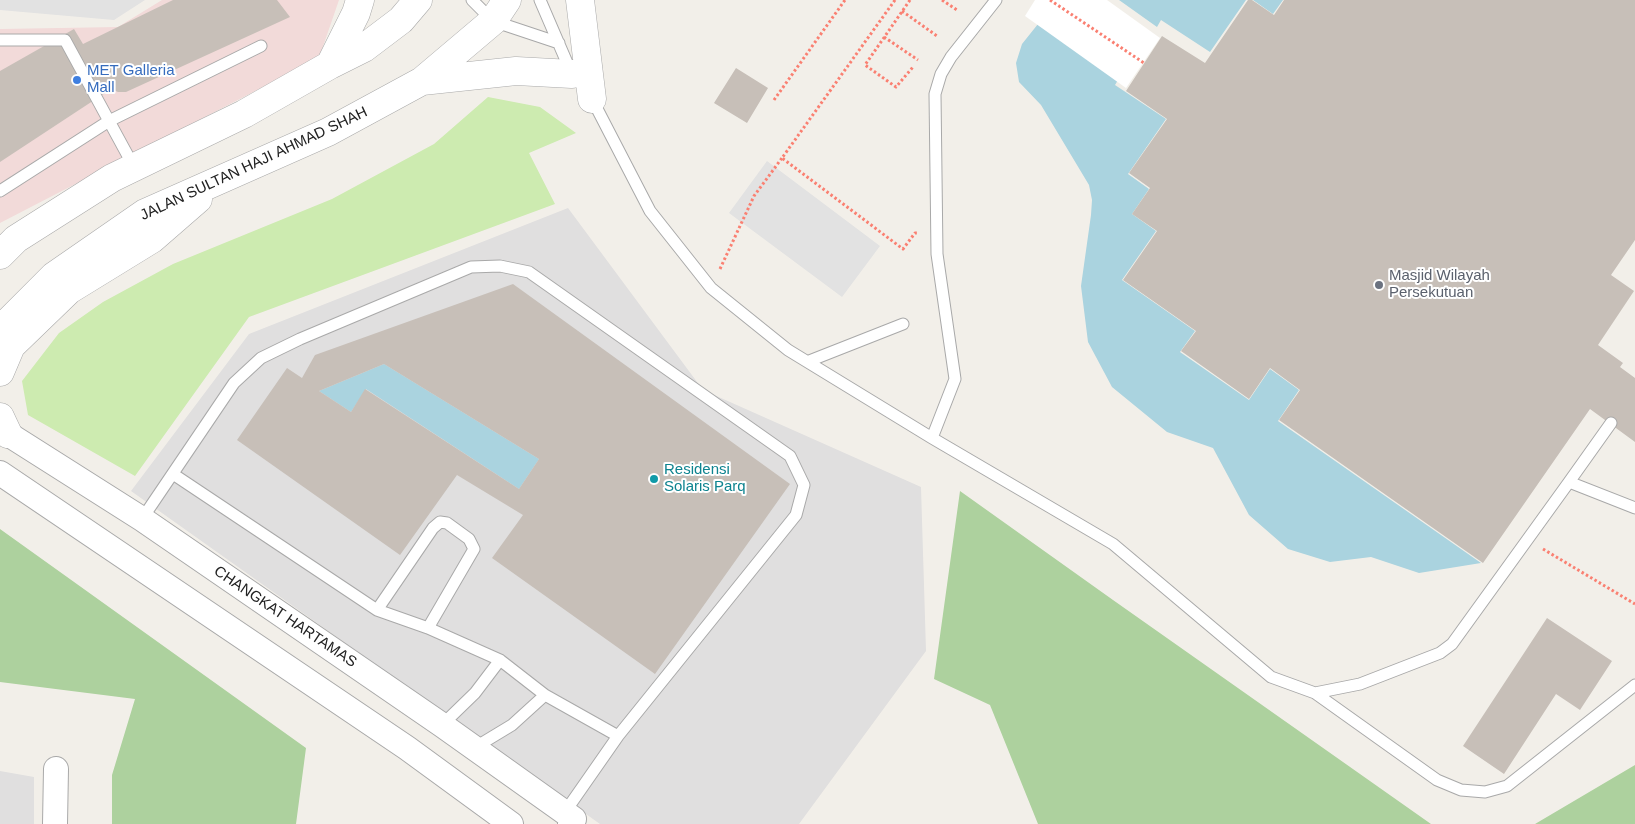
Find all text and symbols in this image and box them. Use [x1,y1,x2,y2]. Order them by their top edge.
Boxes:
place label: MET Galleria Mall [87,62,175,97]
marker: MET Galleria Mall [71,74,83,86]
street label: JALAN SULTAN HAJI AHMAD SHAH [138,103,370,225]
place label: Masjid Wilayah Persekutuan [1389,267,1490,302]
marker: Masjid Wilayah Persekutuan [1373,279,1385,291]
place label: Residensi Solaris Parq [664,461,746,496]
marker: Residensi Solaris Parq [648,473,660,485]
street label: CHANGKAT HARTAMAS [210,562,360,672]

